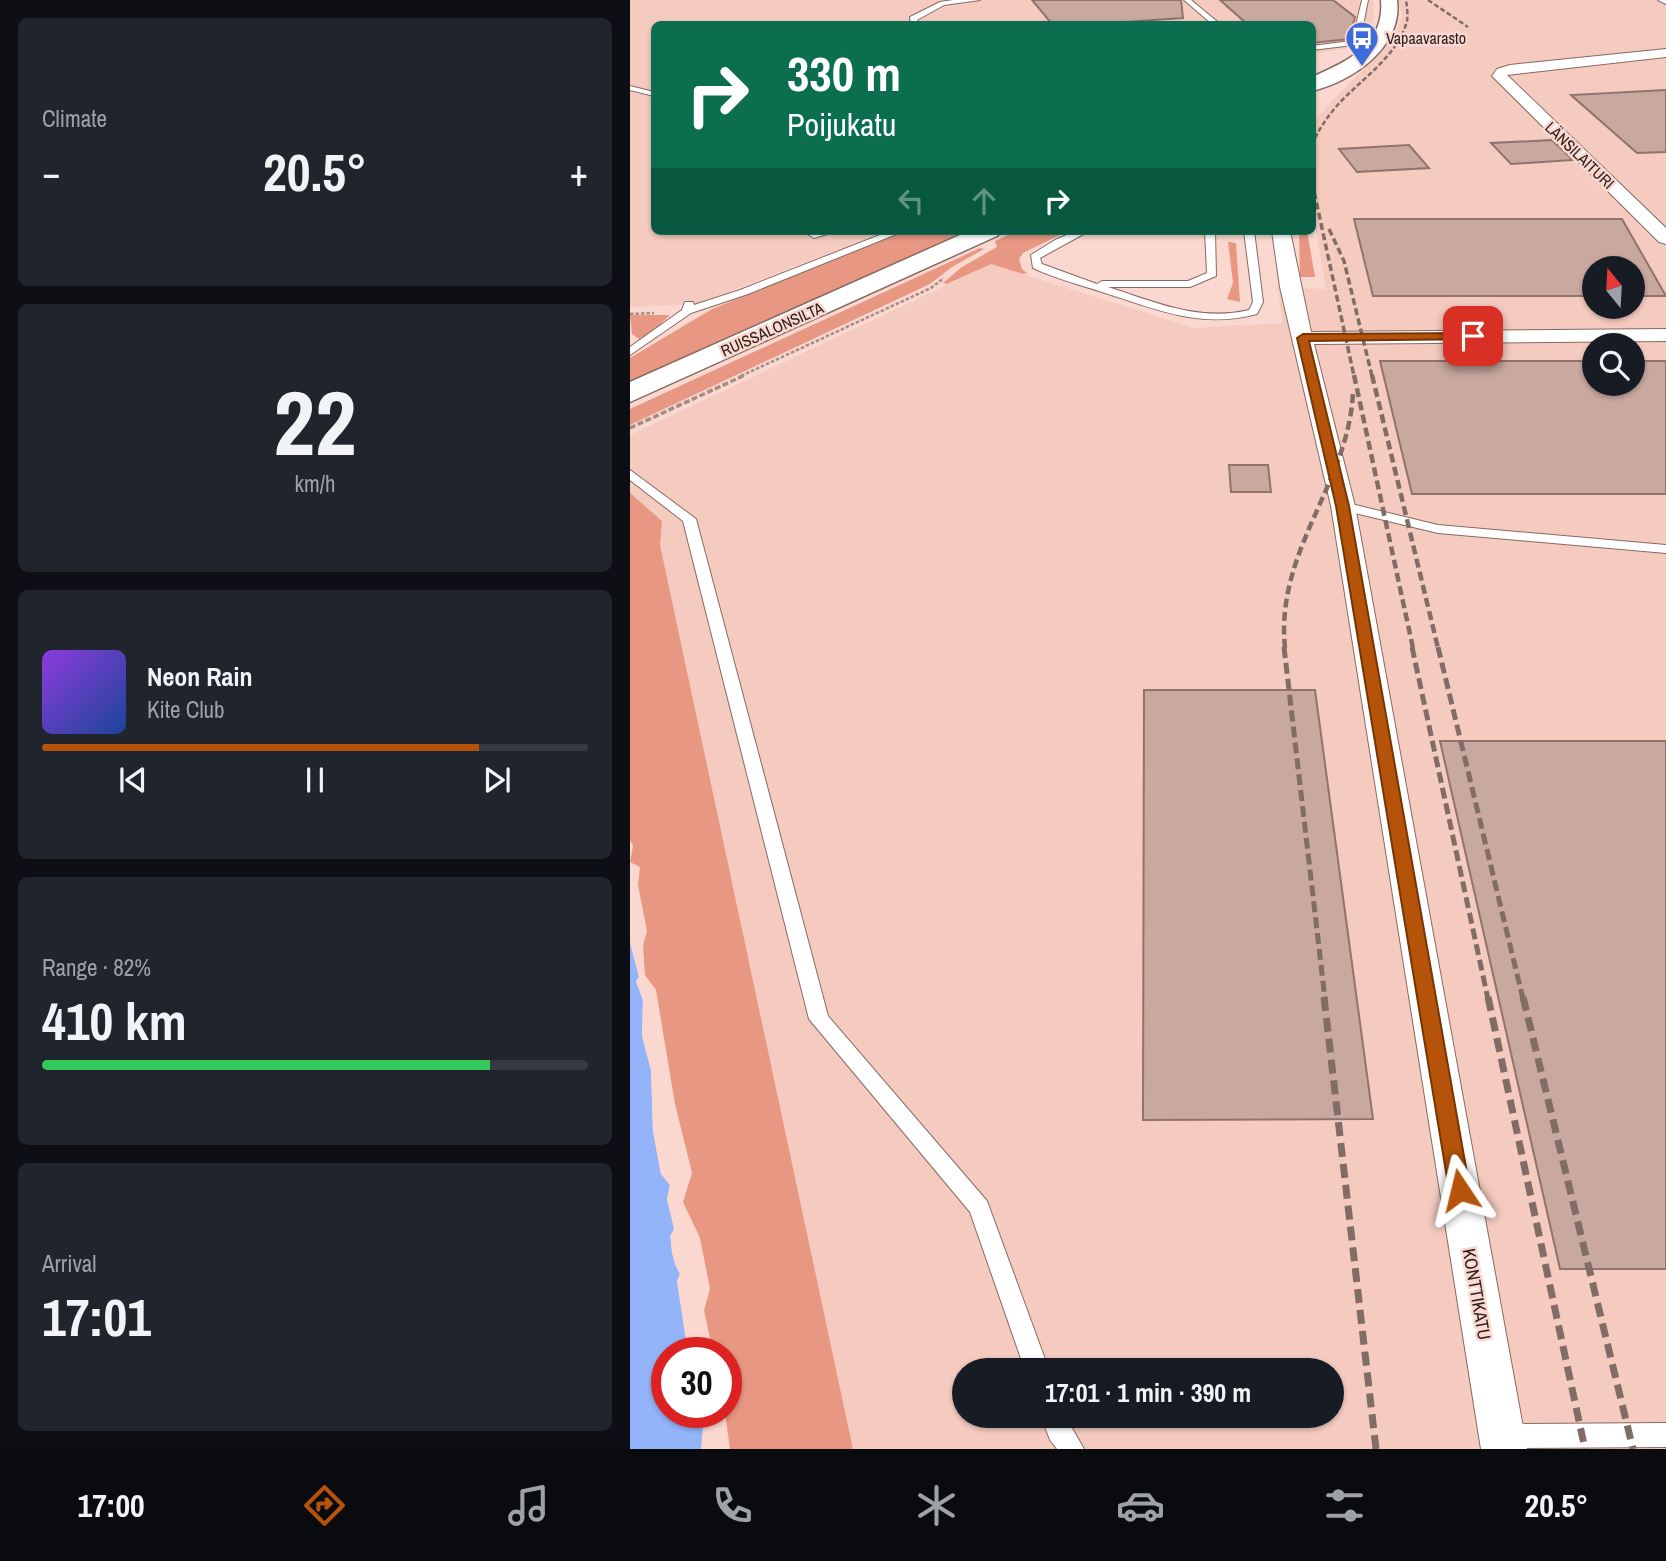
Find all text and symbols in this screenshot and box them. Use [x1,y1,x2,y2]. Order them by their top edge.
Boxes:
bus stop icon: Vapaavarasto [1343,19,1381,68]
place label: Vapaavarasto [1386,27,1466,49]
text: 330 m [787,40,901,106]
icon: right [672,49,763,140]
text: Climate [42,103,107,134]
text: Poijukatu [787,103,896,146]
street label: LÄNSILAITURI [1541,116,1619,194]
text: 20.5° [263,137,367,207]
text: − [42,147,60,198]
text: + [570,147,588,198]
icon: left [892,182,930,220]
icon: ahead [965,182,1003,220]
icon: right [1038,182,1076,220]
north arrow [1582,256,1645,318]
map controls [1582,256,1645,396]
street label: RUISSALONSILTA [717,296,827,361]
pin [1443,306,1503,366]
icon: arrive [1454,317,1492,355]
button: search [1582,333,1645,396]
text: 22 [274,361,357,483]
text: km/h [295,468,335,499]
text: Neon Rain [147,659,252,694]
text: Kite Club [147,694,225,725]
icon: previous [114,761,152,799]
icon: pause [296,761,334,799]
icon: next [478,761,516,799]
text: Range · 82% [42,952,151,983]
text: 410 km [42,986,187,1056]
position arrow [1423,1153,1497,1227]
street label: KONTTIKATU [1457,1246,1497,1342]
text: Arrival [42,1248,97,1279]
text: 17:01 [42,1282,151,1352]
speed limit sign: 30 [651,1337,742,1428]
text: 17:01 · 1 min · 390 m [1045,1375,1251,1410]
icon: directions [300,1481,349,1530]
icon: music [504,1481,553,1530]
icon: phone [708,1481,757,1530]
icon: climate [912,1481,961,1530]
icon: car [1116,1481,1165,1530]
icon: filters [1320,1481,1369,1530]
text: 17:00 [78,1484,145,1527]
text: 20.5° [1525,1484,1588,1527]

